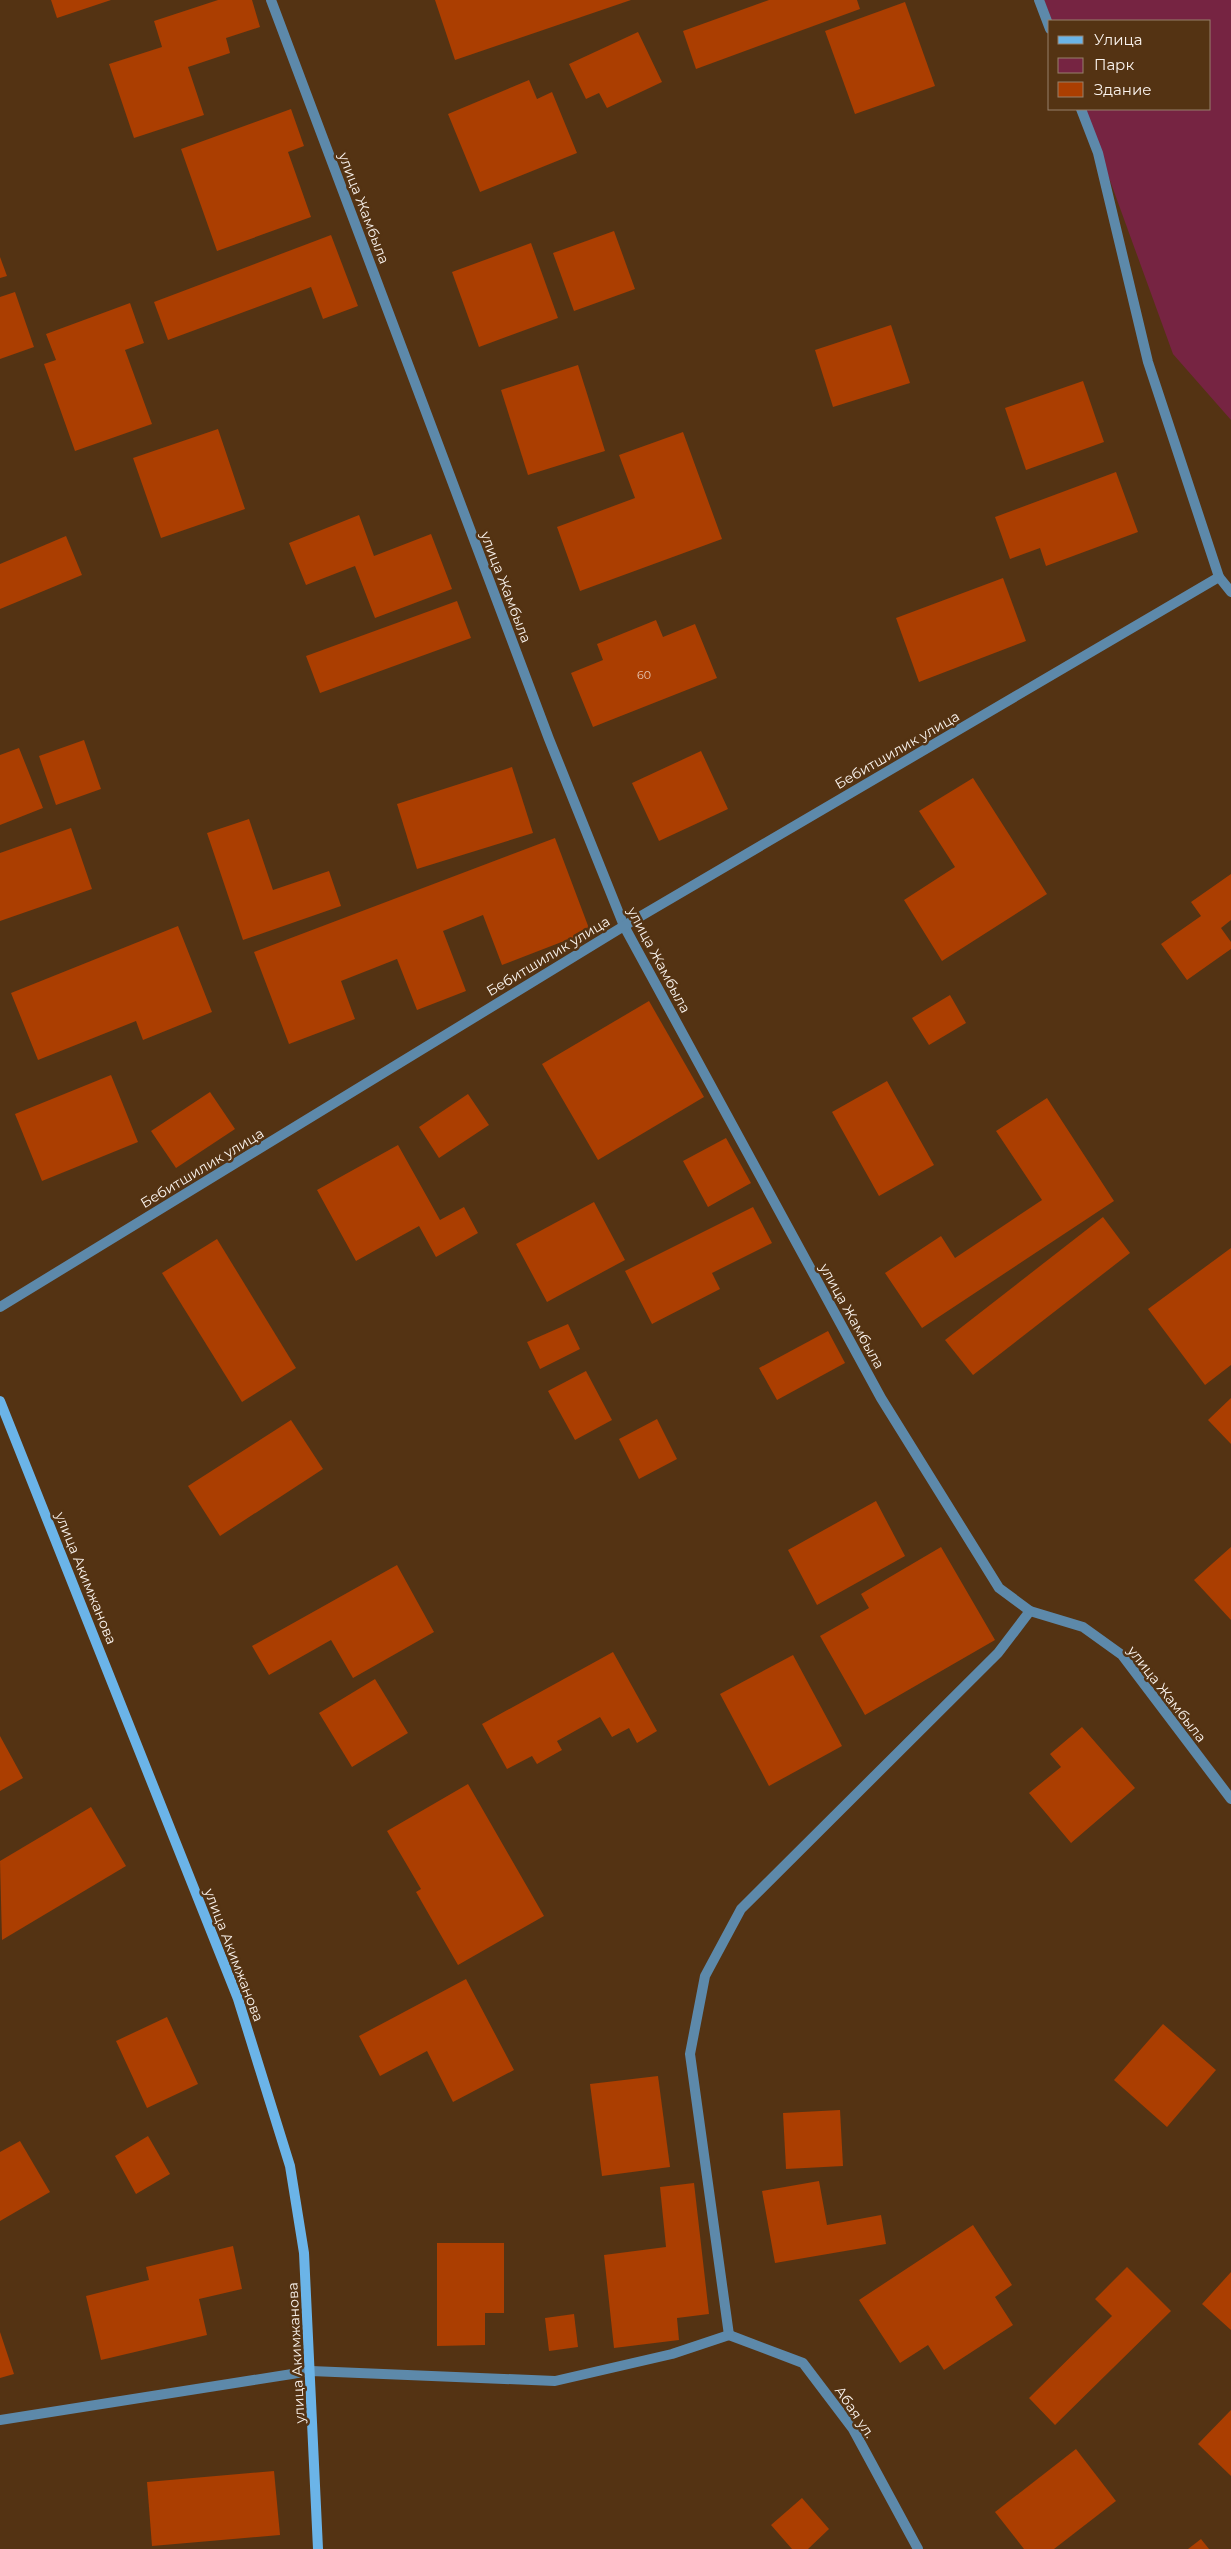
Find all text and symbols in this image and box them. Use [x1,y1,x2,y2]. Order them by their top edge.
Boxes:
legend [1048,20,1211,110]
text: Улица [1094,30,1142,49]
text: Парк [1094,55,1134,74]
text: Здание [1094,80,1152,99]
street label: улица Жамбыла [334,149,394,266]
street label: улица Жамбыла [476,528,536,645]
house number: 60 [637,668,651,682]
street label: Бебитшилик улица [831,707,963,793]
street label: улица Жамбыла [623,903,695,1016]
street label: Бебитшилик улица [483,912,613,1000]
street label: Бебитшилик улица [137,1124,267,1212]
street label: улица Жамбыла [815,1259,888,1372]
street label: улица Акимжанова [51,1508,121,1647]
street label: улица Жамбыла [1123,1641,1210,1746]
street label: улица Акимжанова [200,1885,268,2024]
street label: улица Акимжанова [283,2282,309,2425]
street label: Абая ул. [831,2382,879,2442]

